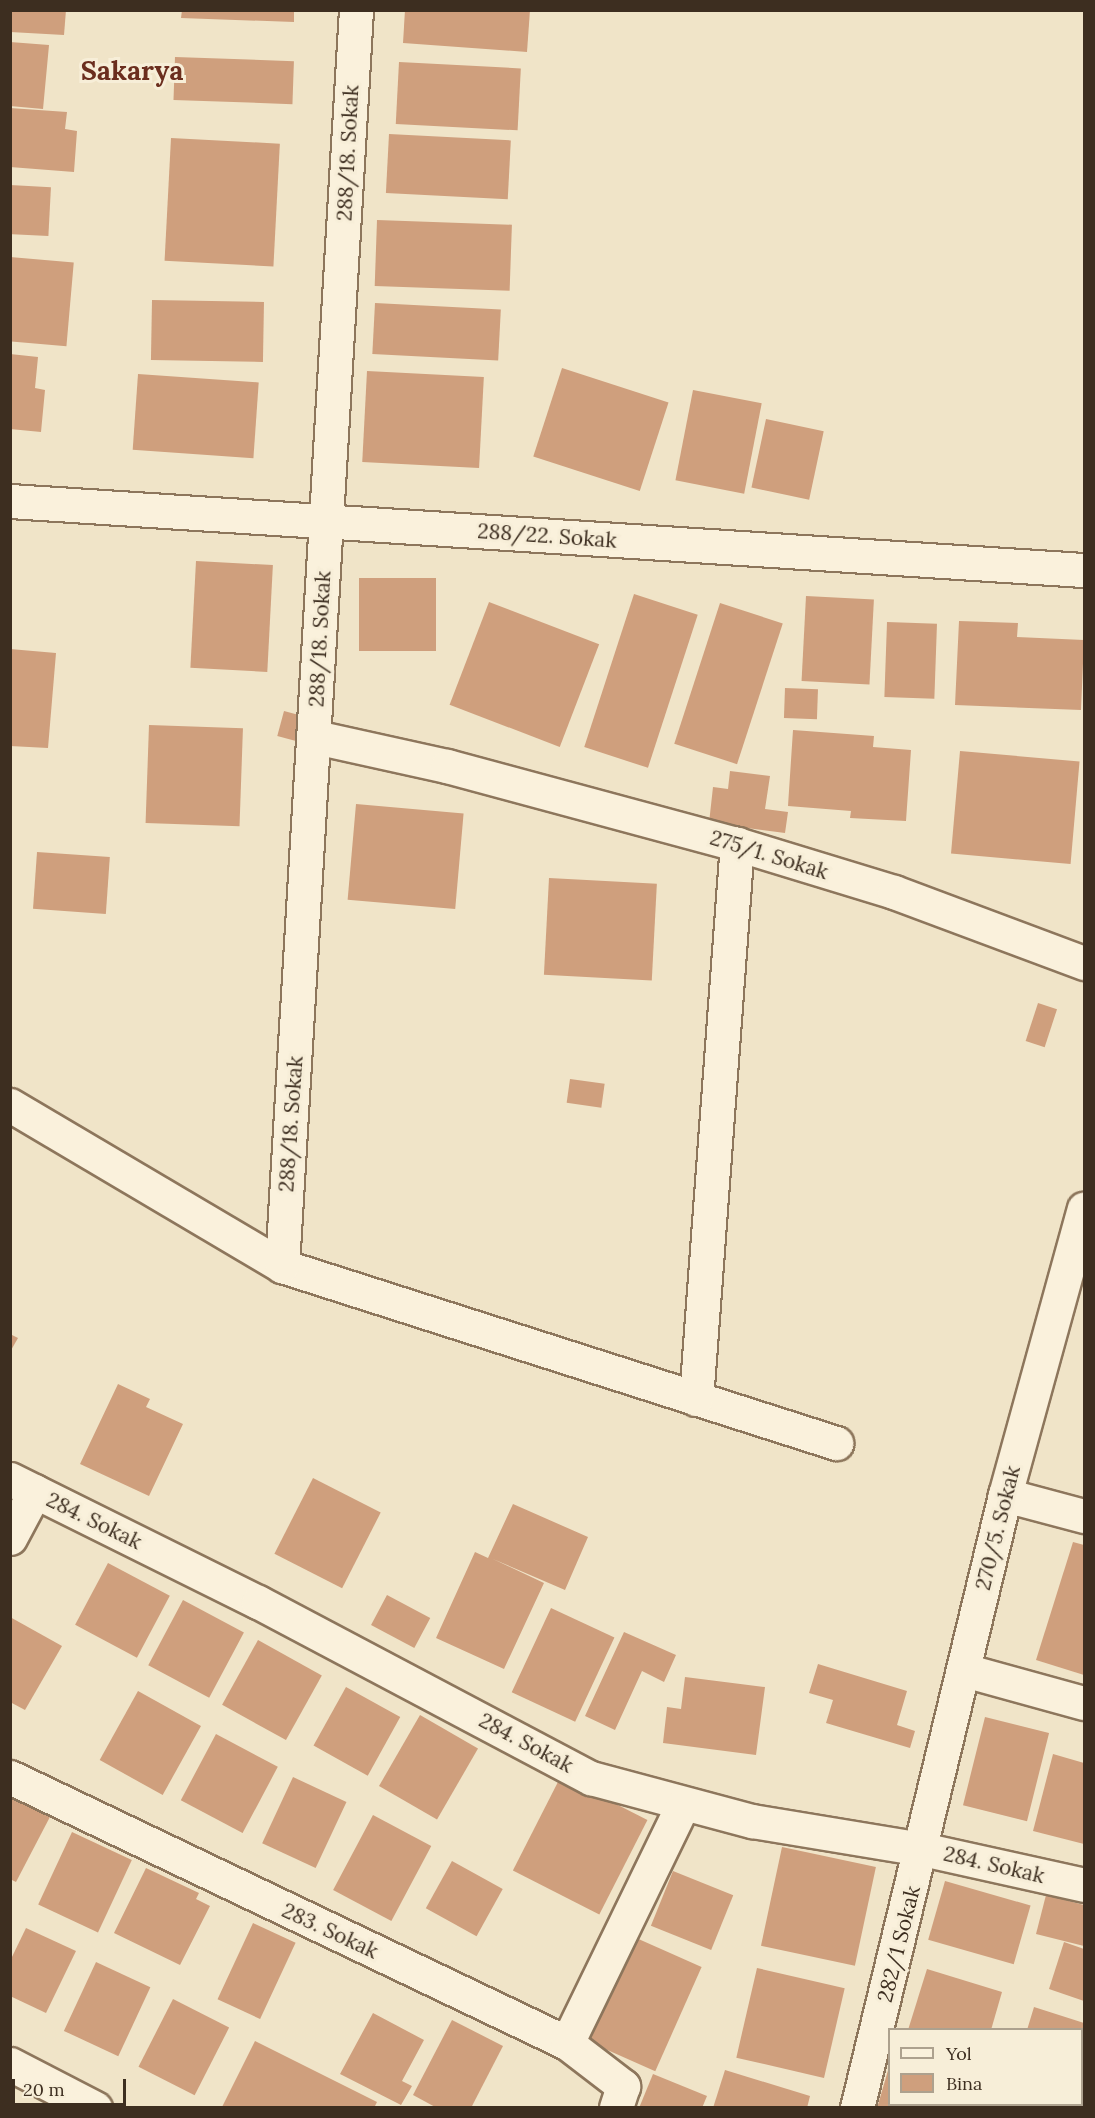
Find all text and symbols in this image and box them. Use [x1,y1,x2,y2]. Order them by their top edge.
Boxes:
district label: Sakarya [81,55,183,87]
street label: 288/18. Sokak [332,84,364,222]
street label: 288/22. Sokak [477,519,617,553]
street label: 288/18. Sokak [304,570,336,708]
street label: 275/1. Sokak [707,825,831,885]
street label: 288/18. Sokak [274,1055,308,1193]
street label: 270/5. Sokak [970,1463,1026,1593]
street label: 284. Sokak [42,1487,146,1555]
street label: 284. Sokak [475,1708,577,1778]
street label: 284. Sokak [941,1841,1047,1889]
street label: 282/1 Sokak [872,1883,926,2005]
street label: 283. Sokak [278,1898,382,1964]
legend [888,2028,1083,2106]
text: Yol [946,2042,972,2065]
scale bar [15,2067,129,2105]
text: Bina [946,2072,982,2095]
text: 20 m [23,2078,65,2101]

